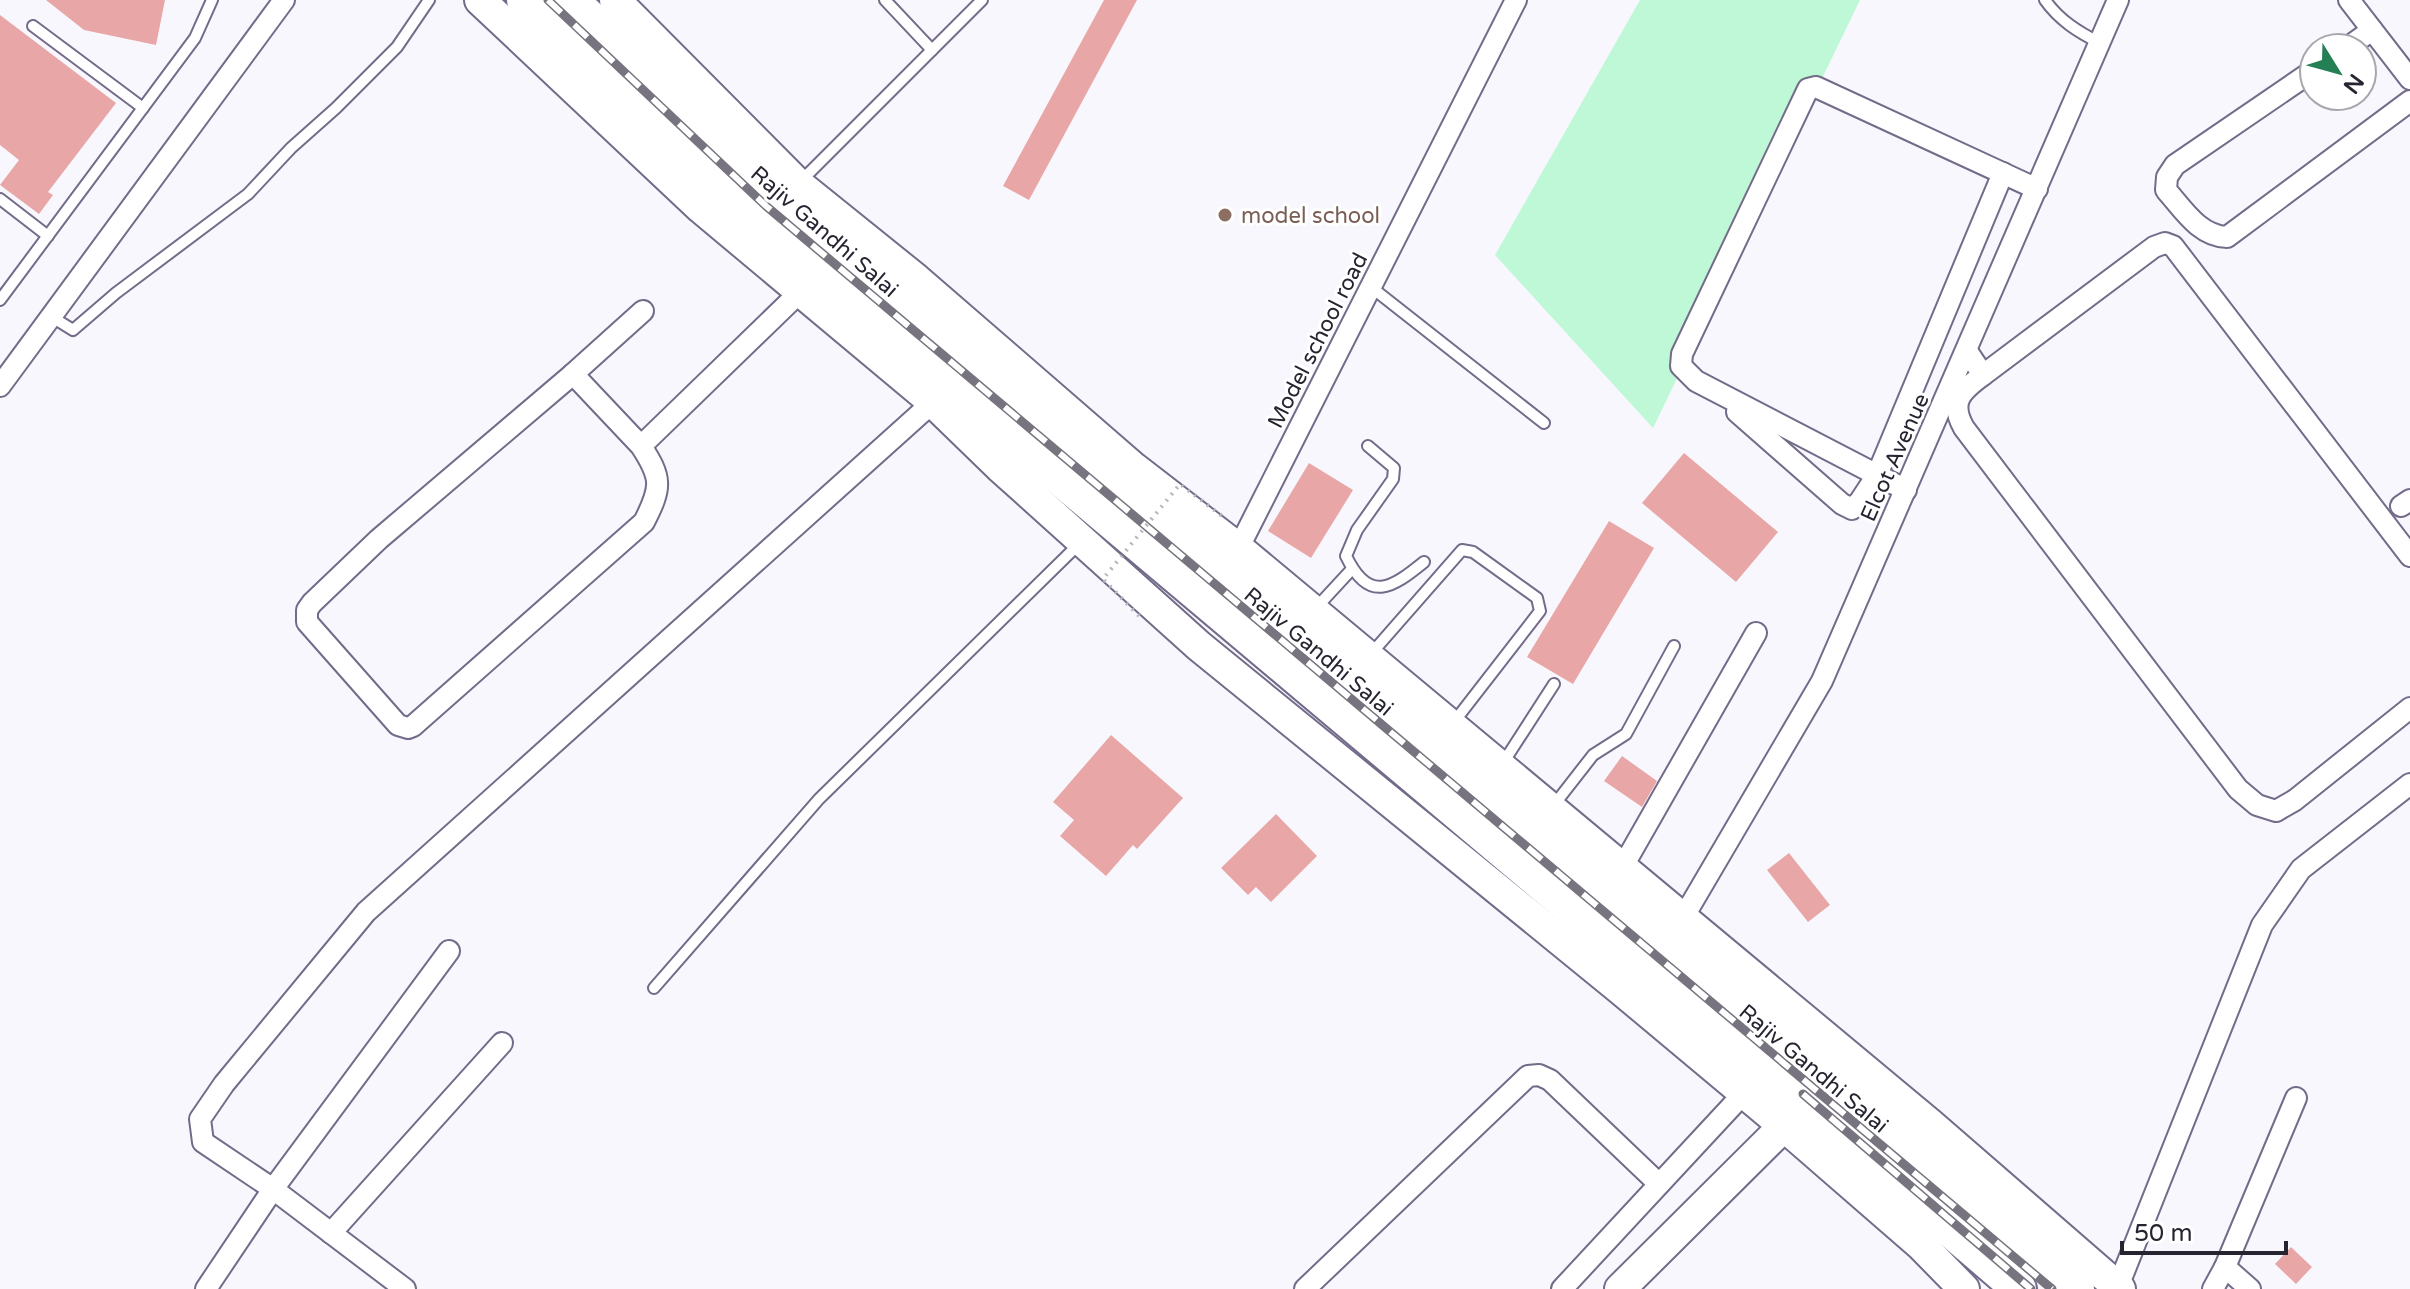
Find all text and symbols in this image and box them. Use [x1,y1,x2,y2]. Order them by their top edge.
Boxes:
north arrow [2298,32,2378,112]
text: N [2337,69,2369,98]
street label: Rajiv Gandhi Salai [745,161,903,303]
place label: model school [1241,203,1380,229]
marker: model school [1216,206,1234,224]
street label: Model school road [1262,248,1373,432]
street label: Elcot Avenue [1855,389,1935,525]
street label: Rajiv Gandhi Salai [1239,582,1398,722]
street label: Rajiv Gandhi Salai [1734,999,1893,1139]
scale bar [2122,1205,2286,1255]
text: 50 m [2134,1219,2192,1248]

